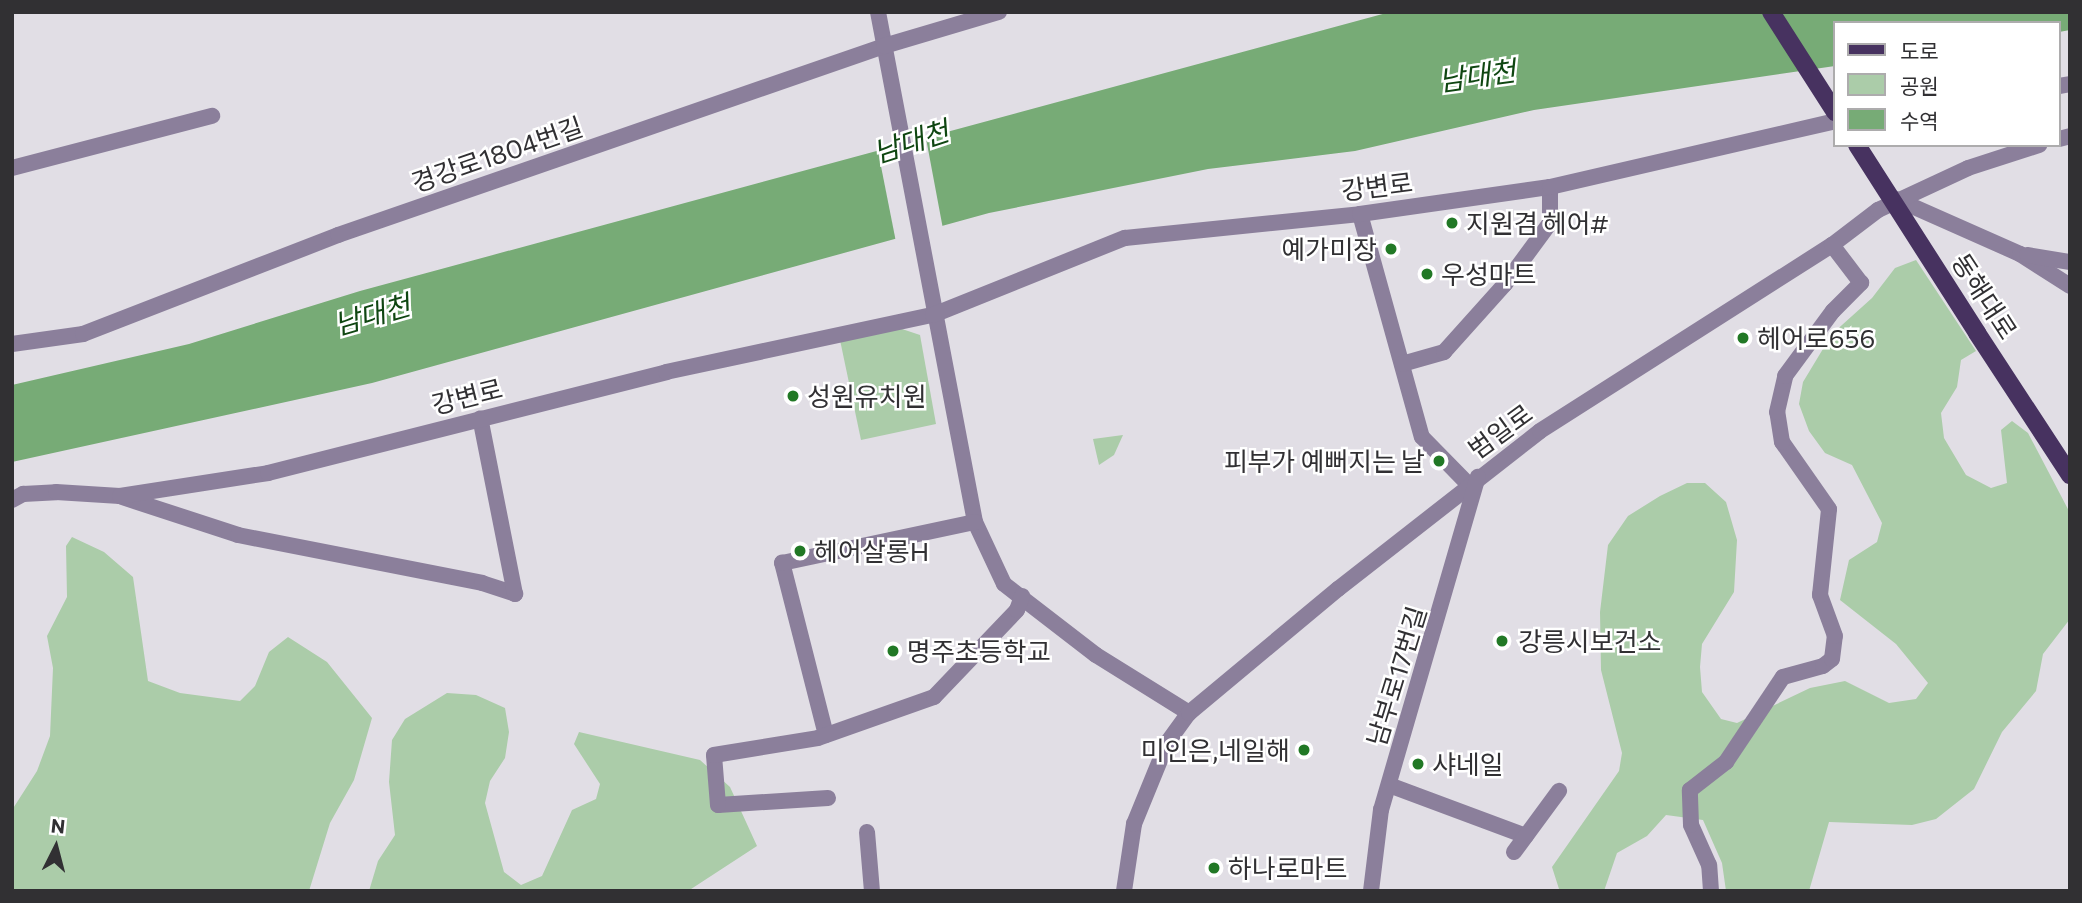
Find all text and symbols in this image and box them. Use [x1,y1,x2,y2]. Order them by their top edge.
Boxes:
legend [1834,21,2061,147]
text: 도로 [1900,38,1939,63]
water label: 남대천 [1436,53,1518,97]
text: 공원 [1900,73,1939,98]
text: 수역 [1900,108,1939,133]
street label: 경강로1804번길 [407,110,587,198]
water label: 남대천 [869,113,953,169]
street label: 강변로 [1339,166,1415,206]
place label: 지원겸 헤어# [1466,207,1608,239]
marker: 지원겸 헤어# [1444,215,1460,231]
place label: 예가미장 [1281,233,1377,265]
marker: 예가미장 [1383,241,1399,257]
street label: 동해대로 [1946,247,2024,345]
place label: 우성마트 [1441,258,1537,290]
marker: 우성마트 [1419,266,1435,282]
water label: 남대천 [330,287,414,341]
place label: 헤어로656 [1757,322,1875,354]
marker: 헤어로656 [1735,330,1751,346]
street label: 강변로 [428,372,506,420]
place label: 성원유치원 [807,380,927,412]
marker: 성원유치원 [785,388,801,404]
street label: 범일로 [1462,397,1538,465]
place label: 피부가 예뻐지는 날 [1224,445,1425,477]
marker: 피부가 예뻐지는 날 [1431,453,1447,469]
place label: 헤어살롱H [814,535,929,567]
marker: 헤어살롱H [792,543,808,559]
street label: 남부로17번길 [1360,602,1432,750]
place label: 강릉시보건소 [1518,625,1662,657]
marker: 강릉시보건소 [1492,631,1512,651]
place label: 명주초등학교 [907,635,1051,667]
marker: 명주초등학교 [885,643,901,659]
place label: 미인은,네일해 [1141,734,1290,766]
marker: 미인은,네일해 [1296,742,1312,758]
place label: 샤네일 [1432,748,1504,780]
marker: 샤네일 [1410,756,1426,772]
north arrow [21,812,91,882]
text: N [50,813,67,838]
place label: 하나로마트 [1228,852,1348,884]
marker: 하나로마트 [1206,860,1222,876]

